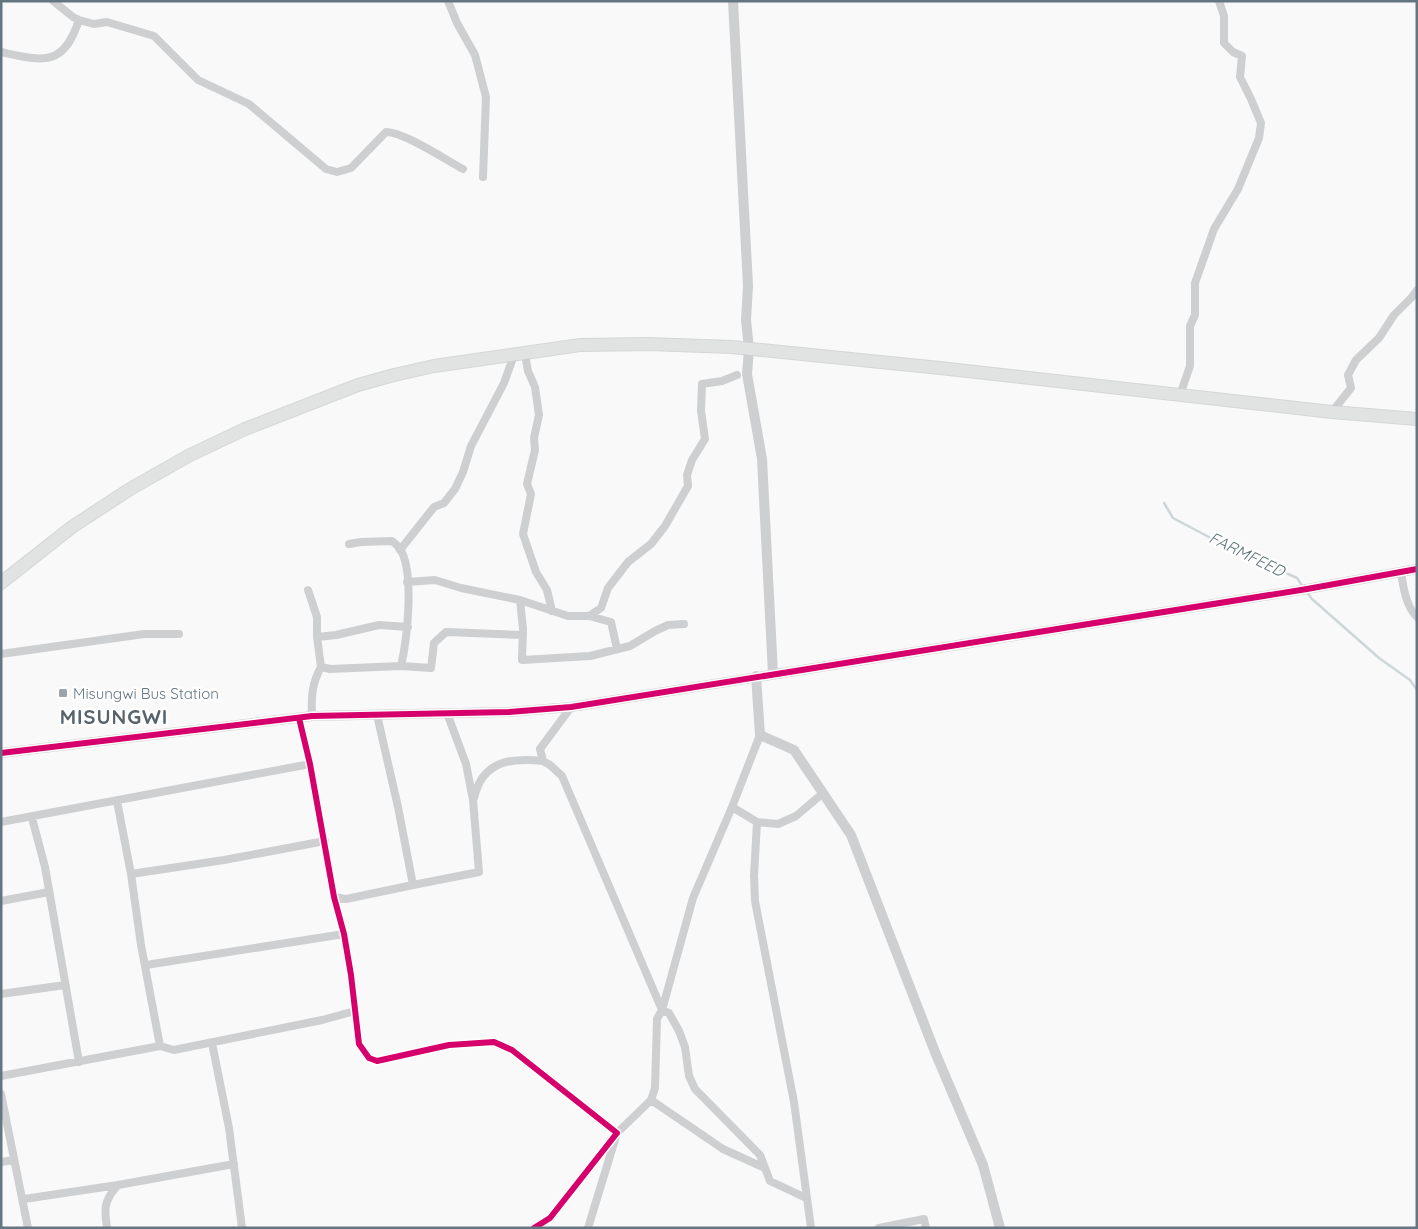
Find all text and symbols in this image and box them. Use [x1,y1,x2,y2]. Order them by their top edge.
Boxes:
water label: FARMFEED [1206,527,1289,582]
place label: Misungwi Bus Station [73,684,219,703]
marker: Misungwi Bus Station [57,687,69,699]
district label: MISUNGWI [60,704,168,729]

